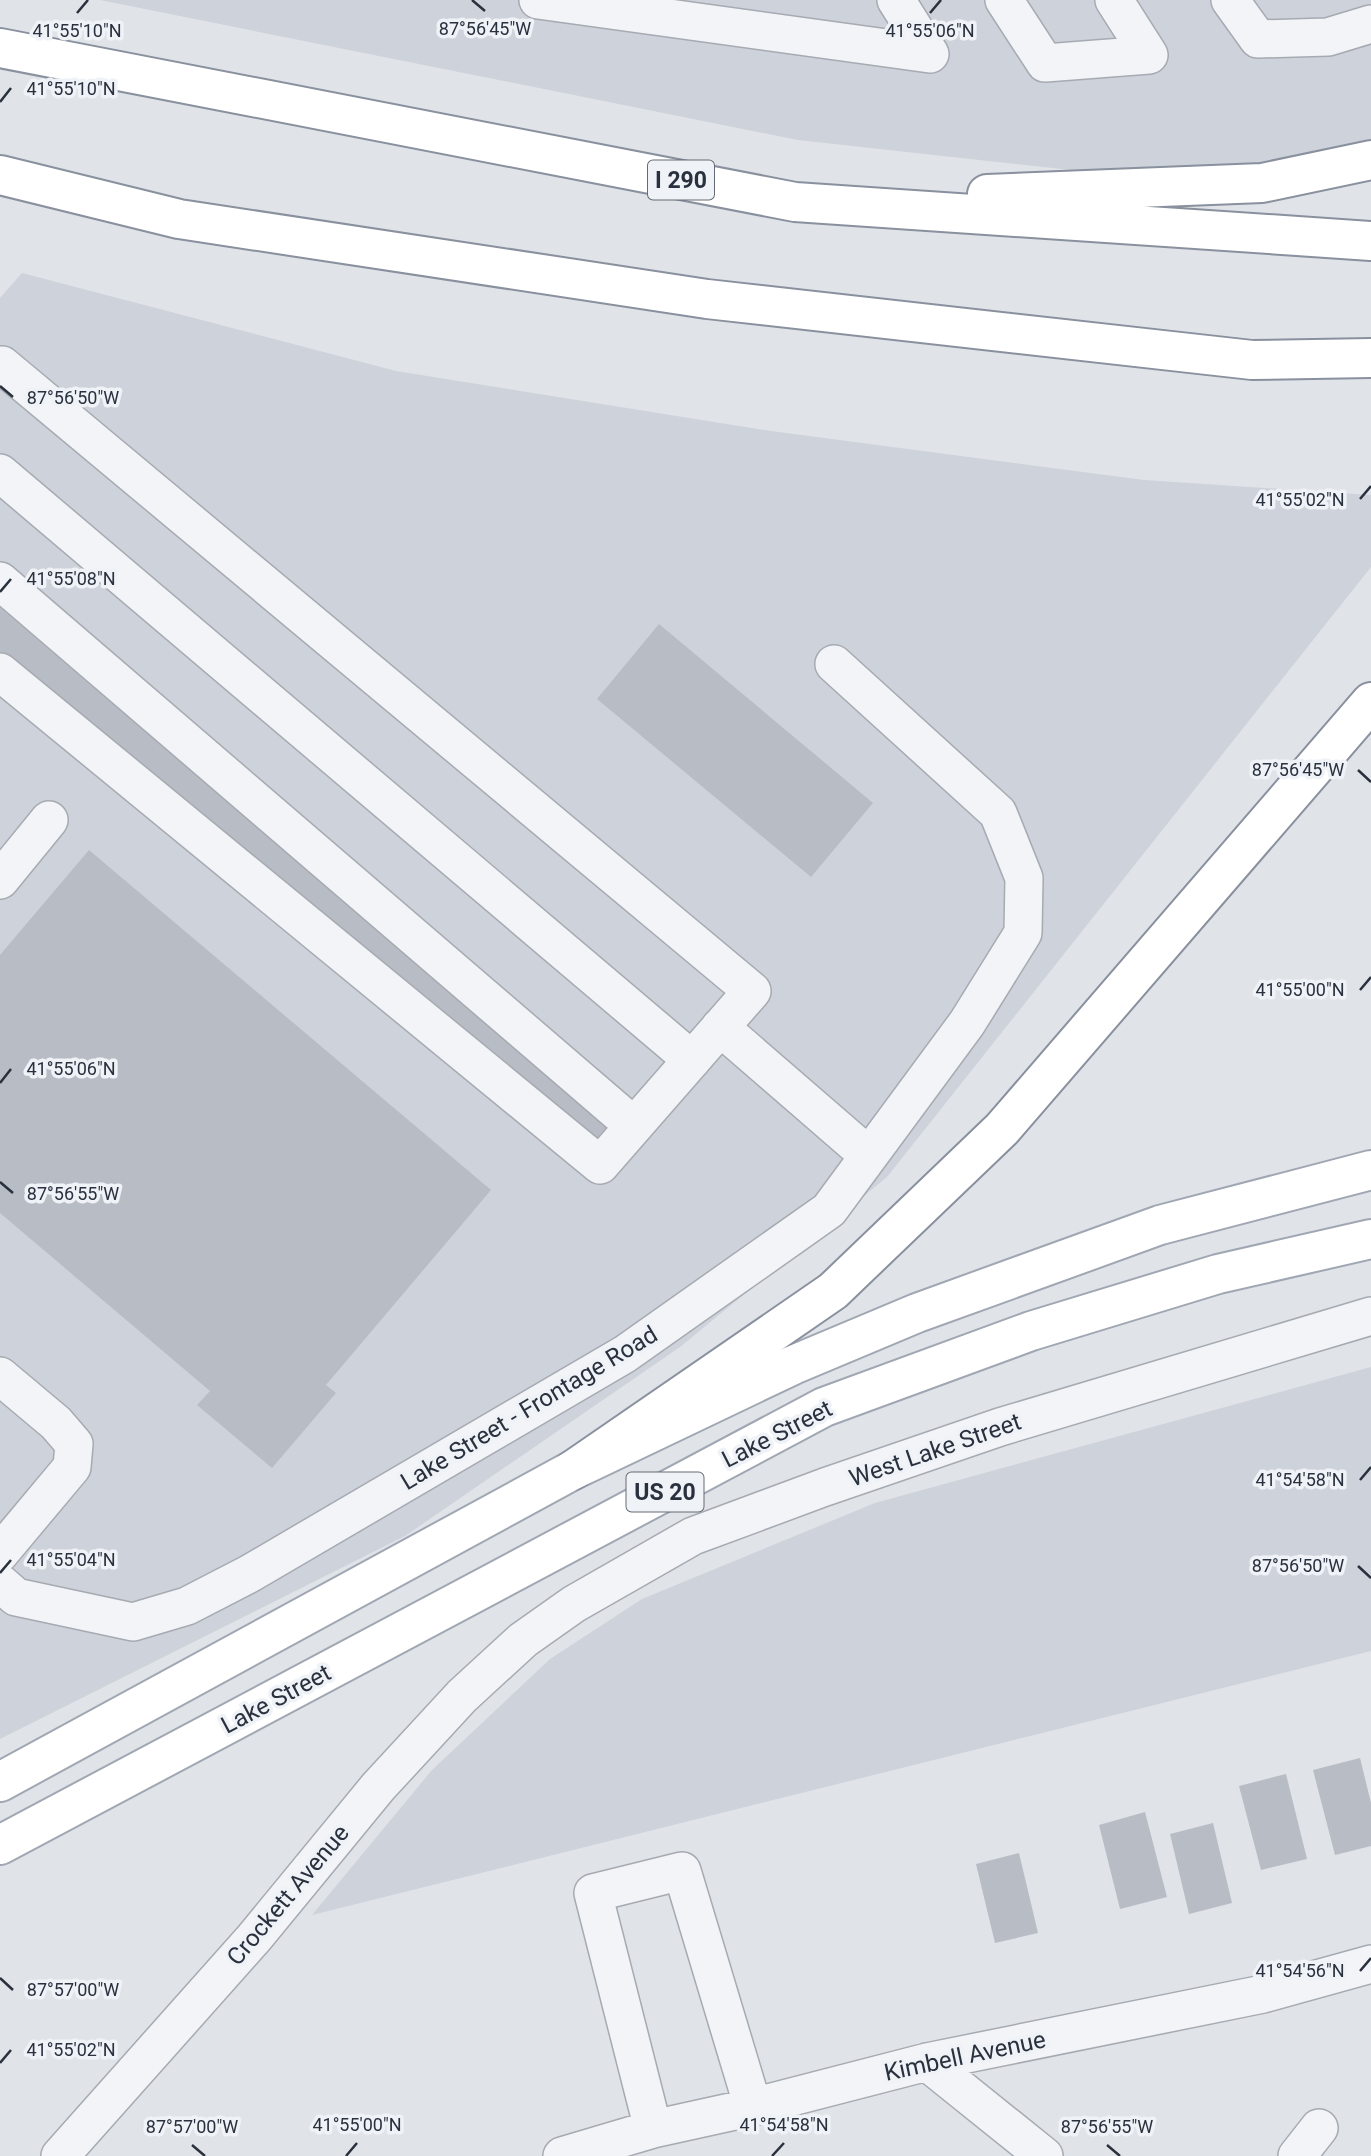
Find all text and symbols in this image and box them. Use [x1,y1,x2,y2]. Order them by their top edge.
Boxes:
text: 87°56'45"W [439,18,531,39]
text: 41°55'10"N [32,20,122,41]
text: 41°55'06"N [885,20,975,41]
text: 41°55'10"N [26,78,116,99]
road number: I 290 [648,160,714,200]
text: 87°56'50"W [27,387,119,408]
text: 41°55'02"N [1255,489,1345,510]
text: 41°55'08"N [26,568,116,589]
text: 87°56'45"W [1252,759,1344,780]
text: 41°55'00"N [1255,979,1345,1000]
text: 41°55'06"N [26,1058,116,1079]
text: 87°56'55"W [27,1183,119,1204]
street label: Lake Street - Frontage Road [396,1320,662,1496]
street label: Lake Street [717,1394,837,1474]
street label: West Lake Street [845,1407,1025,1493]
text: 41°54'58"N [1255,1469,1345,1490]
road number: US 20 [626,1472,704,1512]
text: 41°55'04"N [26,1549,116,1570]
text: 87°56'50"W [1252,1555,1344,1576]
street label: Lake Street [216,1658,336,1740]
street label: Crockett Avenue [221,1819,355,1971]
text: 41°54'56"N [1255,1960,1345,1981]
text: 87°57'00"W [27,1979,119,2000]
street label: Kimbell Avenue [882,2025,1048,2087]
text: 41°55'02"N [26,2039,116,2060]
text: 41°55'00"N [312,2114,402,2135]
text: 41°54'58"N [739,2114,829,2135]
text: 87°57'00"W [146,2116,238,2137]
text: 87°56'55"W [1061,2116,1153,2137]

